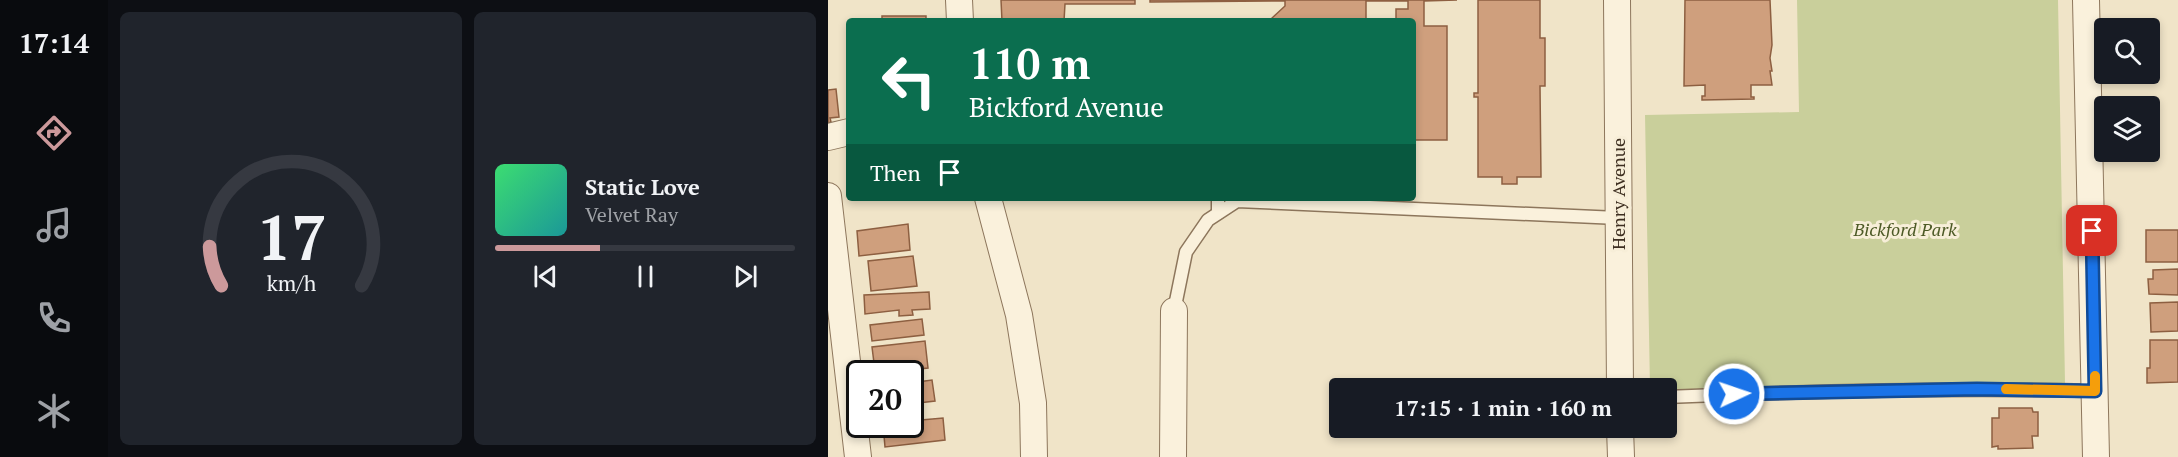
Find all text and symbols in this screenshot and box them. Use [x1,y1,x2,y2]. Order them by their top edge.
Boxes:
map controls [2094,18,2160,162]
button: search [2094,18,2160,84]
text: 17:14 [19,25,89,61]
text: 110 m [969,35,1090,91]
icon: left [870,42,948,120]
text: Bickford Avenue [969,89,1164,125]
button: layers [2094,96,2160,162]
icon: directions [33,112,75,154]
street label: Henry Avenue [1606,138,1630,250]
icon: arrive [933,156,966,189]
text: Then [870,158,921,187]
text: Static Love [585,172,700,201]
text: 17 [256,195,326,278]
text: Velvet Ray [585,201,678,228]
icon: music [33,204,75,246]
pin [2066,205,2117,256]
icon: arrive [2075,214,2108,247]
park label: Bickford Park [1852,217,1957,241]
icon: previous [529,260,562,293]
icon: pause [629,260,662,293]
icon: next [729,260,762,293]
text: km/h [266,269,316,297]
icon: phone [33,297,75,339]
speed limit sign: 20 [846,360,924,438]
position arrow [1702,362,1766,426]
icon: climate [33,390,75,432]
text: 17:15 · 1 min · 160 m [1394,393,1612,422]

